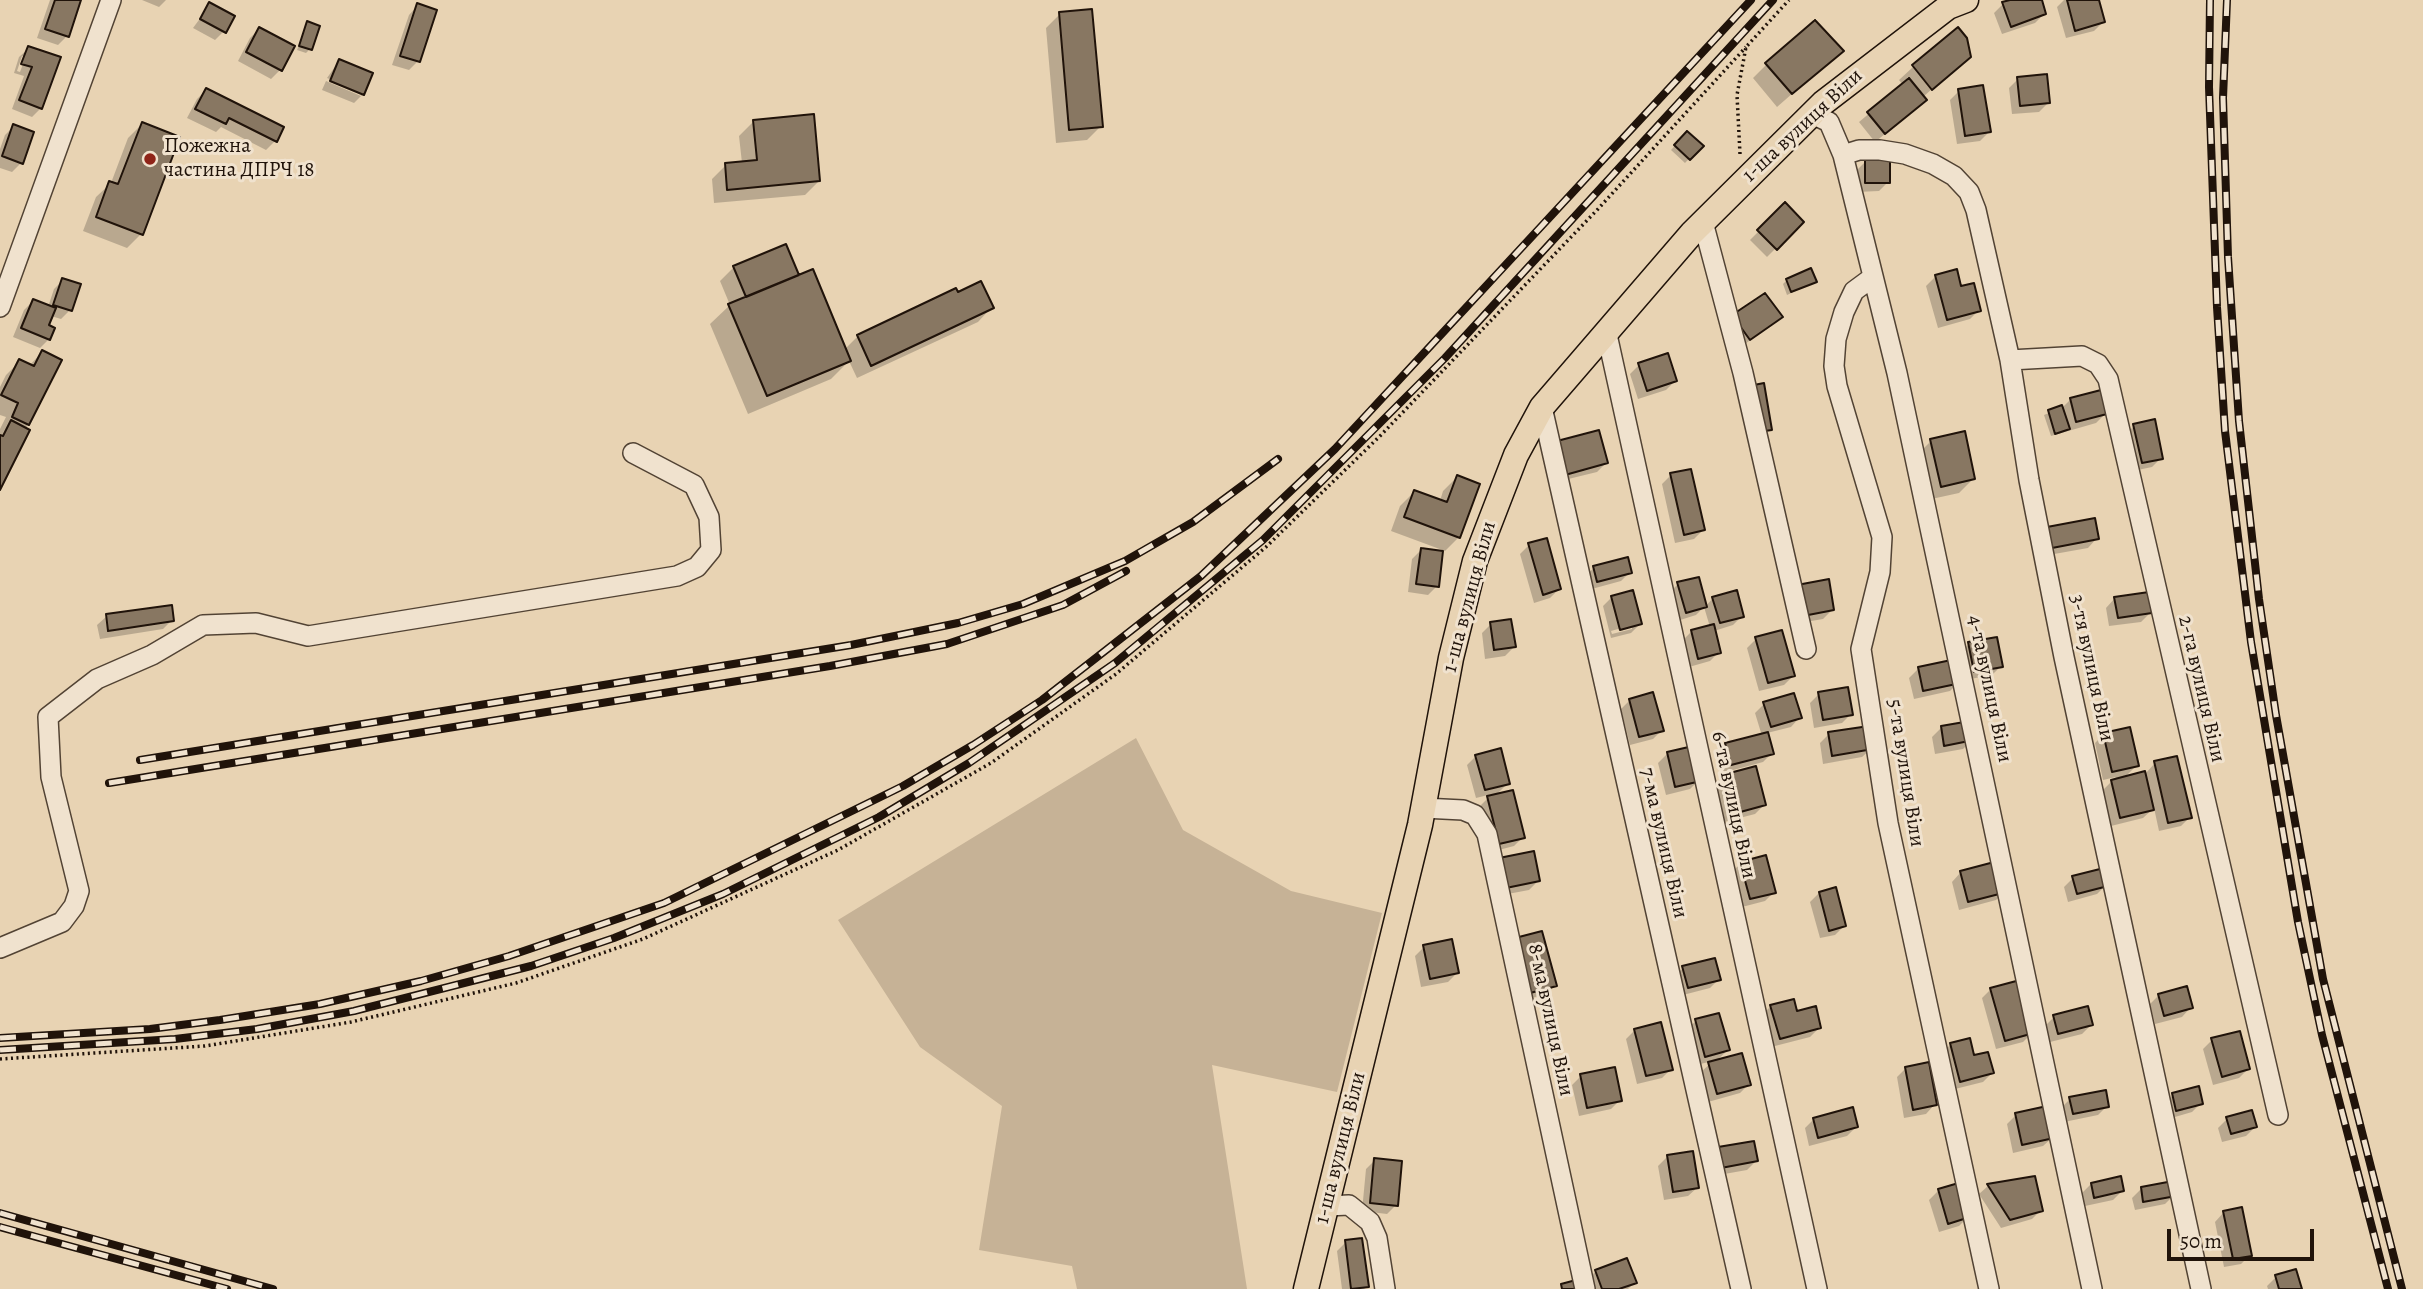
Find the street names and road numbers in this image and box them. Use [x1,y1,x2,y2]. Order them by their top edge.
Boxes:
street label: 1-ша вулиця Віли [1738,64,1868,188]
street label: 1-ша вулиця Віли [1438,519,1502,675]
street label: 3-тя вулиця Віли [2063,592,2119,744]
street label: 4-та вулиця Віли [1961,613,2017,765]
street label: 2-га вулиця Віли [2172,613,2230,765]
street label: 5-та вулиця Віли [1881,697,1929,849]
street label: 6-та вулиця Віли [1705,729,1761,881]
street label: 7-ма вулиця Віли [1633,765,1693,921]
street label: 8-ма вулиця Віли [1522,941,1578,1099]
street label: 1-ша вулиця Віли [1310,1070,1372,1226]

